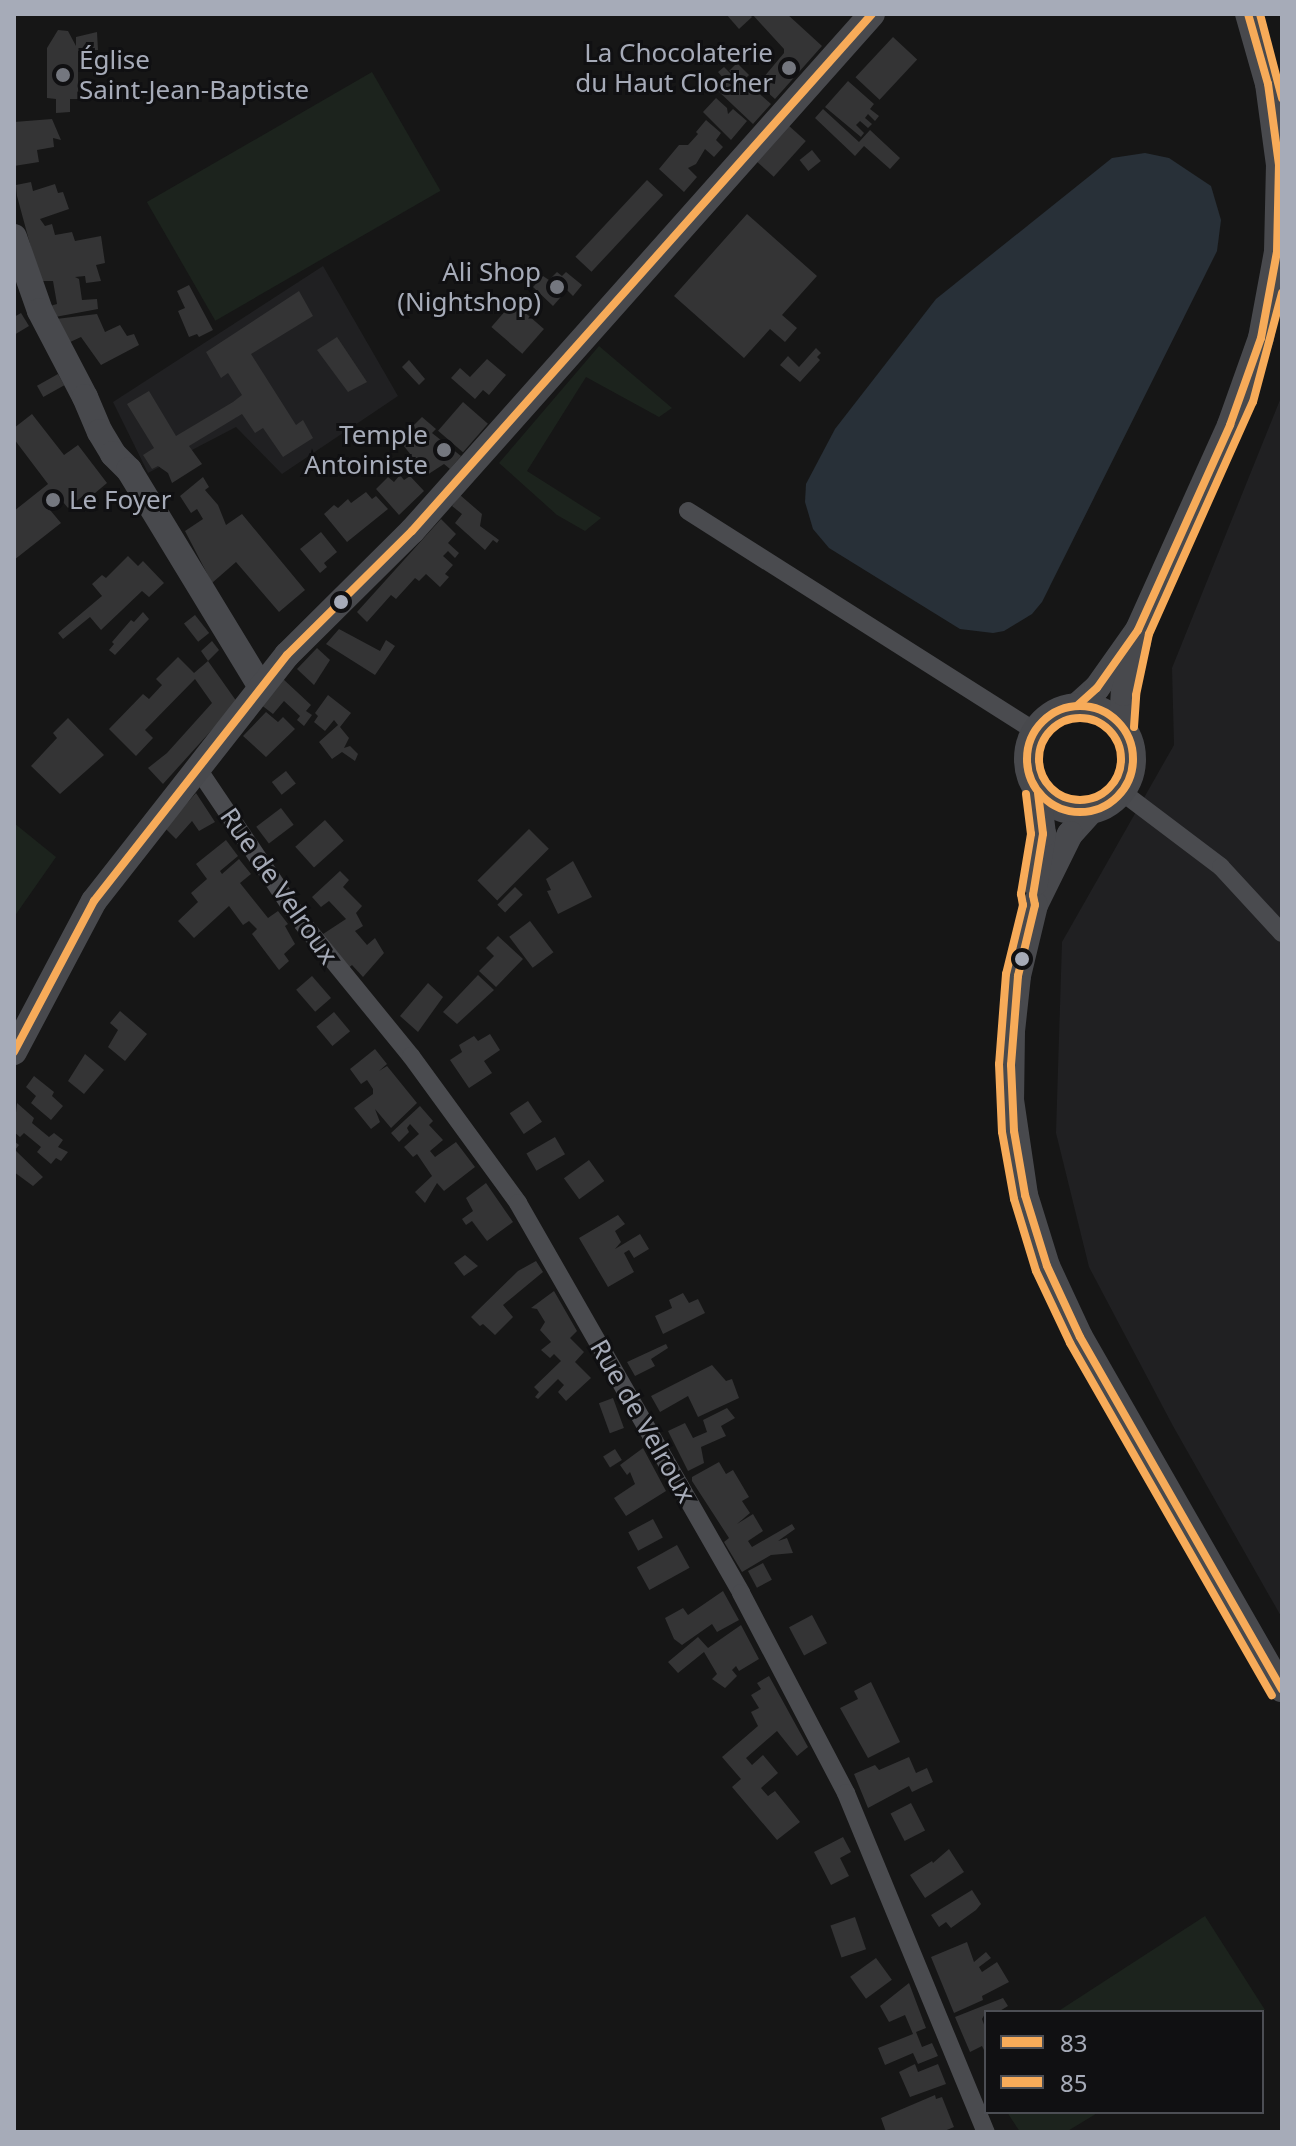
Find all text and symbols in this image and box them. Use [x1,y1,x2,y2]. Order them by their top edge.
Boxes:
place label: La Chocolaterie du Haut Clocher [575,37,773,98]
place label: Église Saint-Jean-Baptiste [79,44,309,106]
marker: La Chocolaterie du Haut Clocher [780,59,798,77]
marker: Église Saint-Jean-Baptiste [54,66,72,84]
place label: Ali Shop (Nightshop) [397,256,541,318]
marker: Ali Shop (Nightshop) [548,278,566,296]
place label: Temple Antoiniste [304,419,428,480]
marker: Temple Antoiniste [435,441,453,459]
place label: Le Foyer [69,484,171,516]
marker: Le Foyer [44,491,62,509]
unlabelled marker [333,594,349,610]
street label: Rue de Velroux [214,802,344,970]
unlabelled marker [1014,951,1030,967]
street label: Rue de Velroux [584,1334,702,1508]
legend [984,2010,1264,2114]
text: 83 [1060,2026,1087,2059]
text: 85 [1060,2066,1087,2099]

